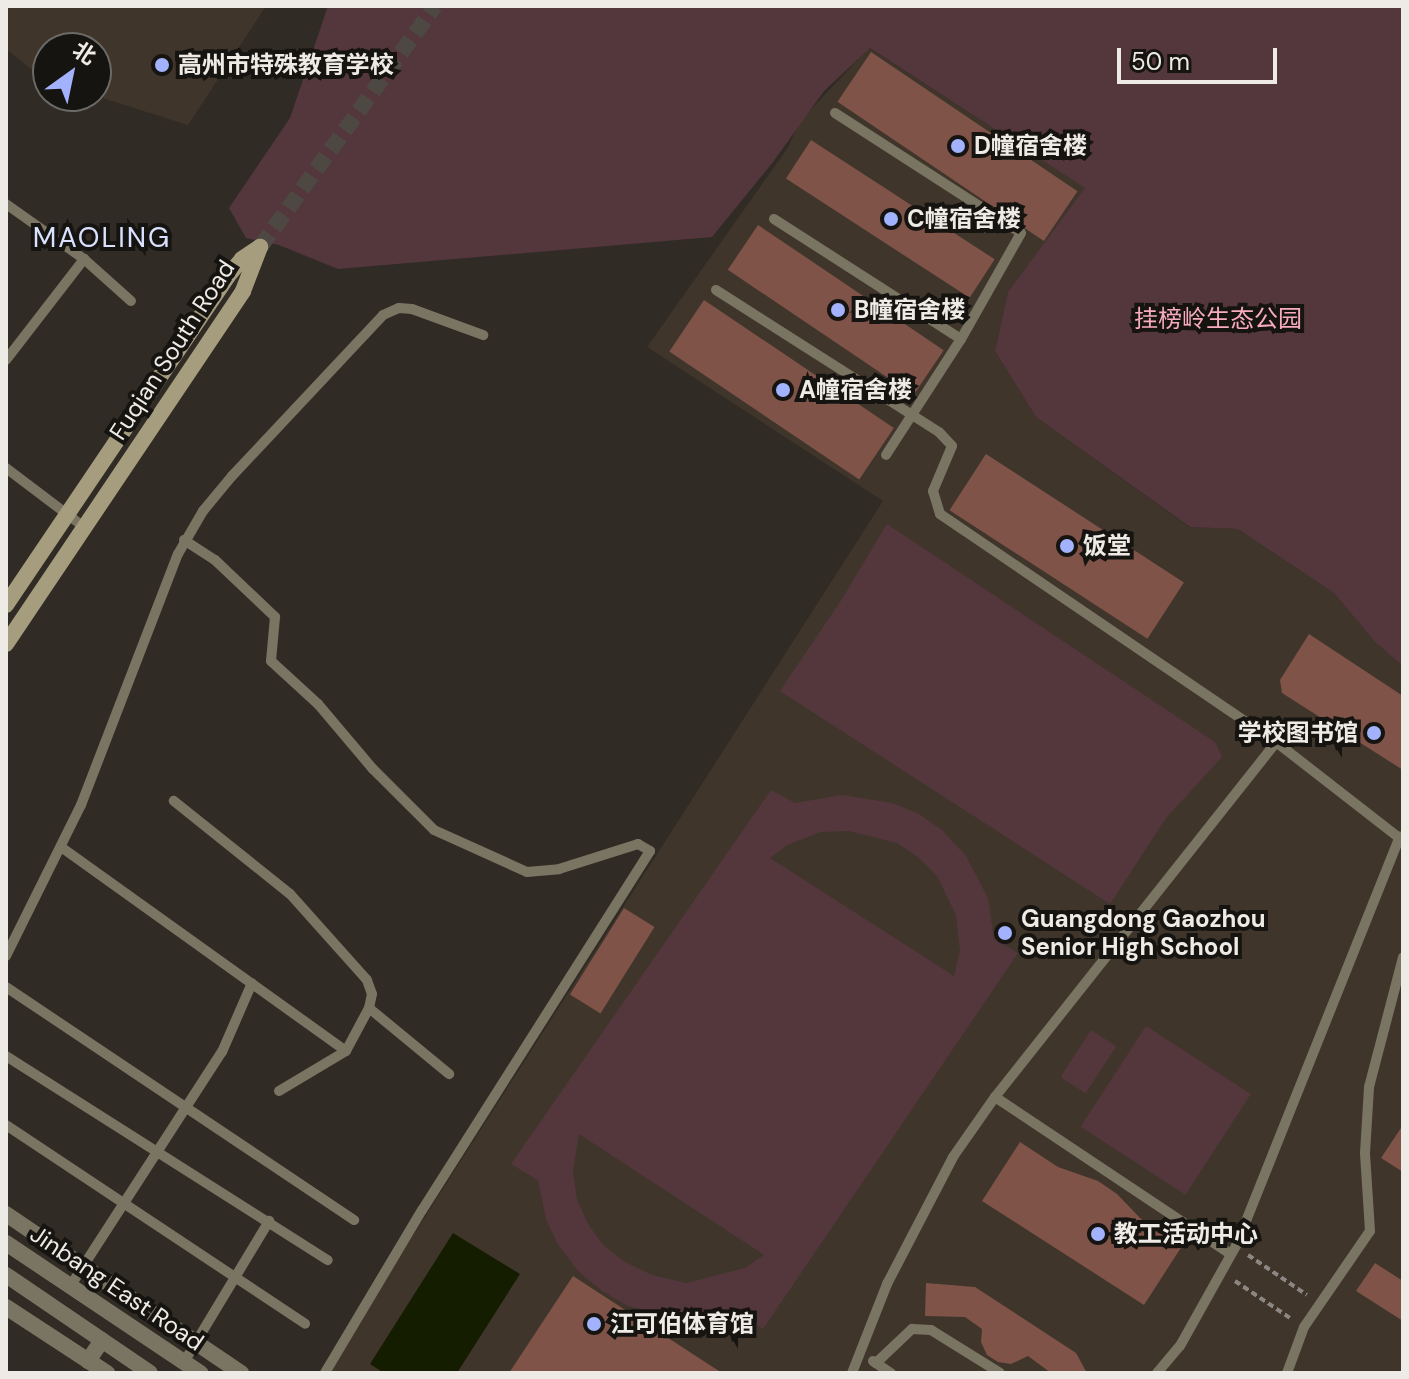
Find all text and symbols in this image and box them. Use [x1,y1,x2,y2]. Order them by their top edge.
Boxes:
north arrow [32,32,112,112]
scale bar [1121,32,1281,82]
text: 北 [67,35,101,71]
text: 50 m [1131,46,1190,77]
place label: 高州市特殊教育学校 [178,51,394,79]
marker: 高州市特殊教育学校 [153,56,171,74]
place label: D幢宿舍楼 [974,132,1087,160]
marker: D幢宿舍楼 [949,137,967,155]
place label: C幢宿舍楼 [907,205,1021,233]
marker: C幢宿舍楼 [882,210,900,228]
district label: MAOLING [33,221,171,255]
street label: Fuqian South Road [103,255,241,445]
place label: B幢宿舍楼 [854,296,965,324]
marker: B幢宿舍楼 [829,301,847,319]
park label: 挂榜岭生态公园 [1134,305,1302,333]
place label: A幢宿舍楼 [799,376,912,404]
marker: A幢宿舍楼 [774,381,792,399]
place label: 饭堂 [1083,532,1131,560]
marker: 饭堂 [1058,537,1076,555]
place label: 学校图书馆 [1238,719,1358,747]
marker: 学校图书馆 [1365,724,1383,742]
place label: Guangdong Gaozhou Senior High School [1021,905,1266,961]
marker: Guangdong Gaozhou Senior High School [996,924,1014,942]
street label: Jinbang East Road [25,1219,209,1357]
place label: 教工活动中心 [1114,1220,1258,1248]
marker: 教工活动中心 [1089,1225,1107,1243]
place label: 江可伯体育馆 [610,1310,754,1338]
marker: 江可伯体育馆 [585,1315,603,1333]

